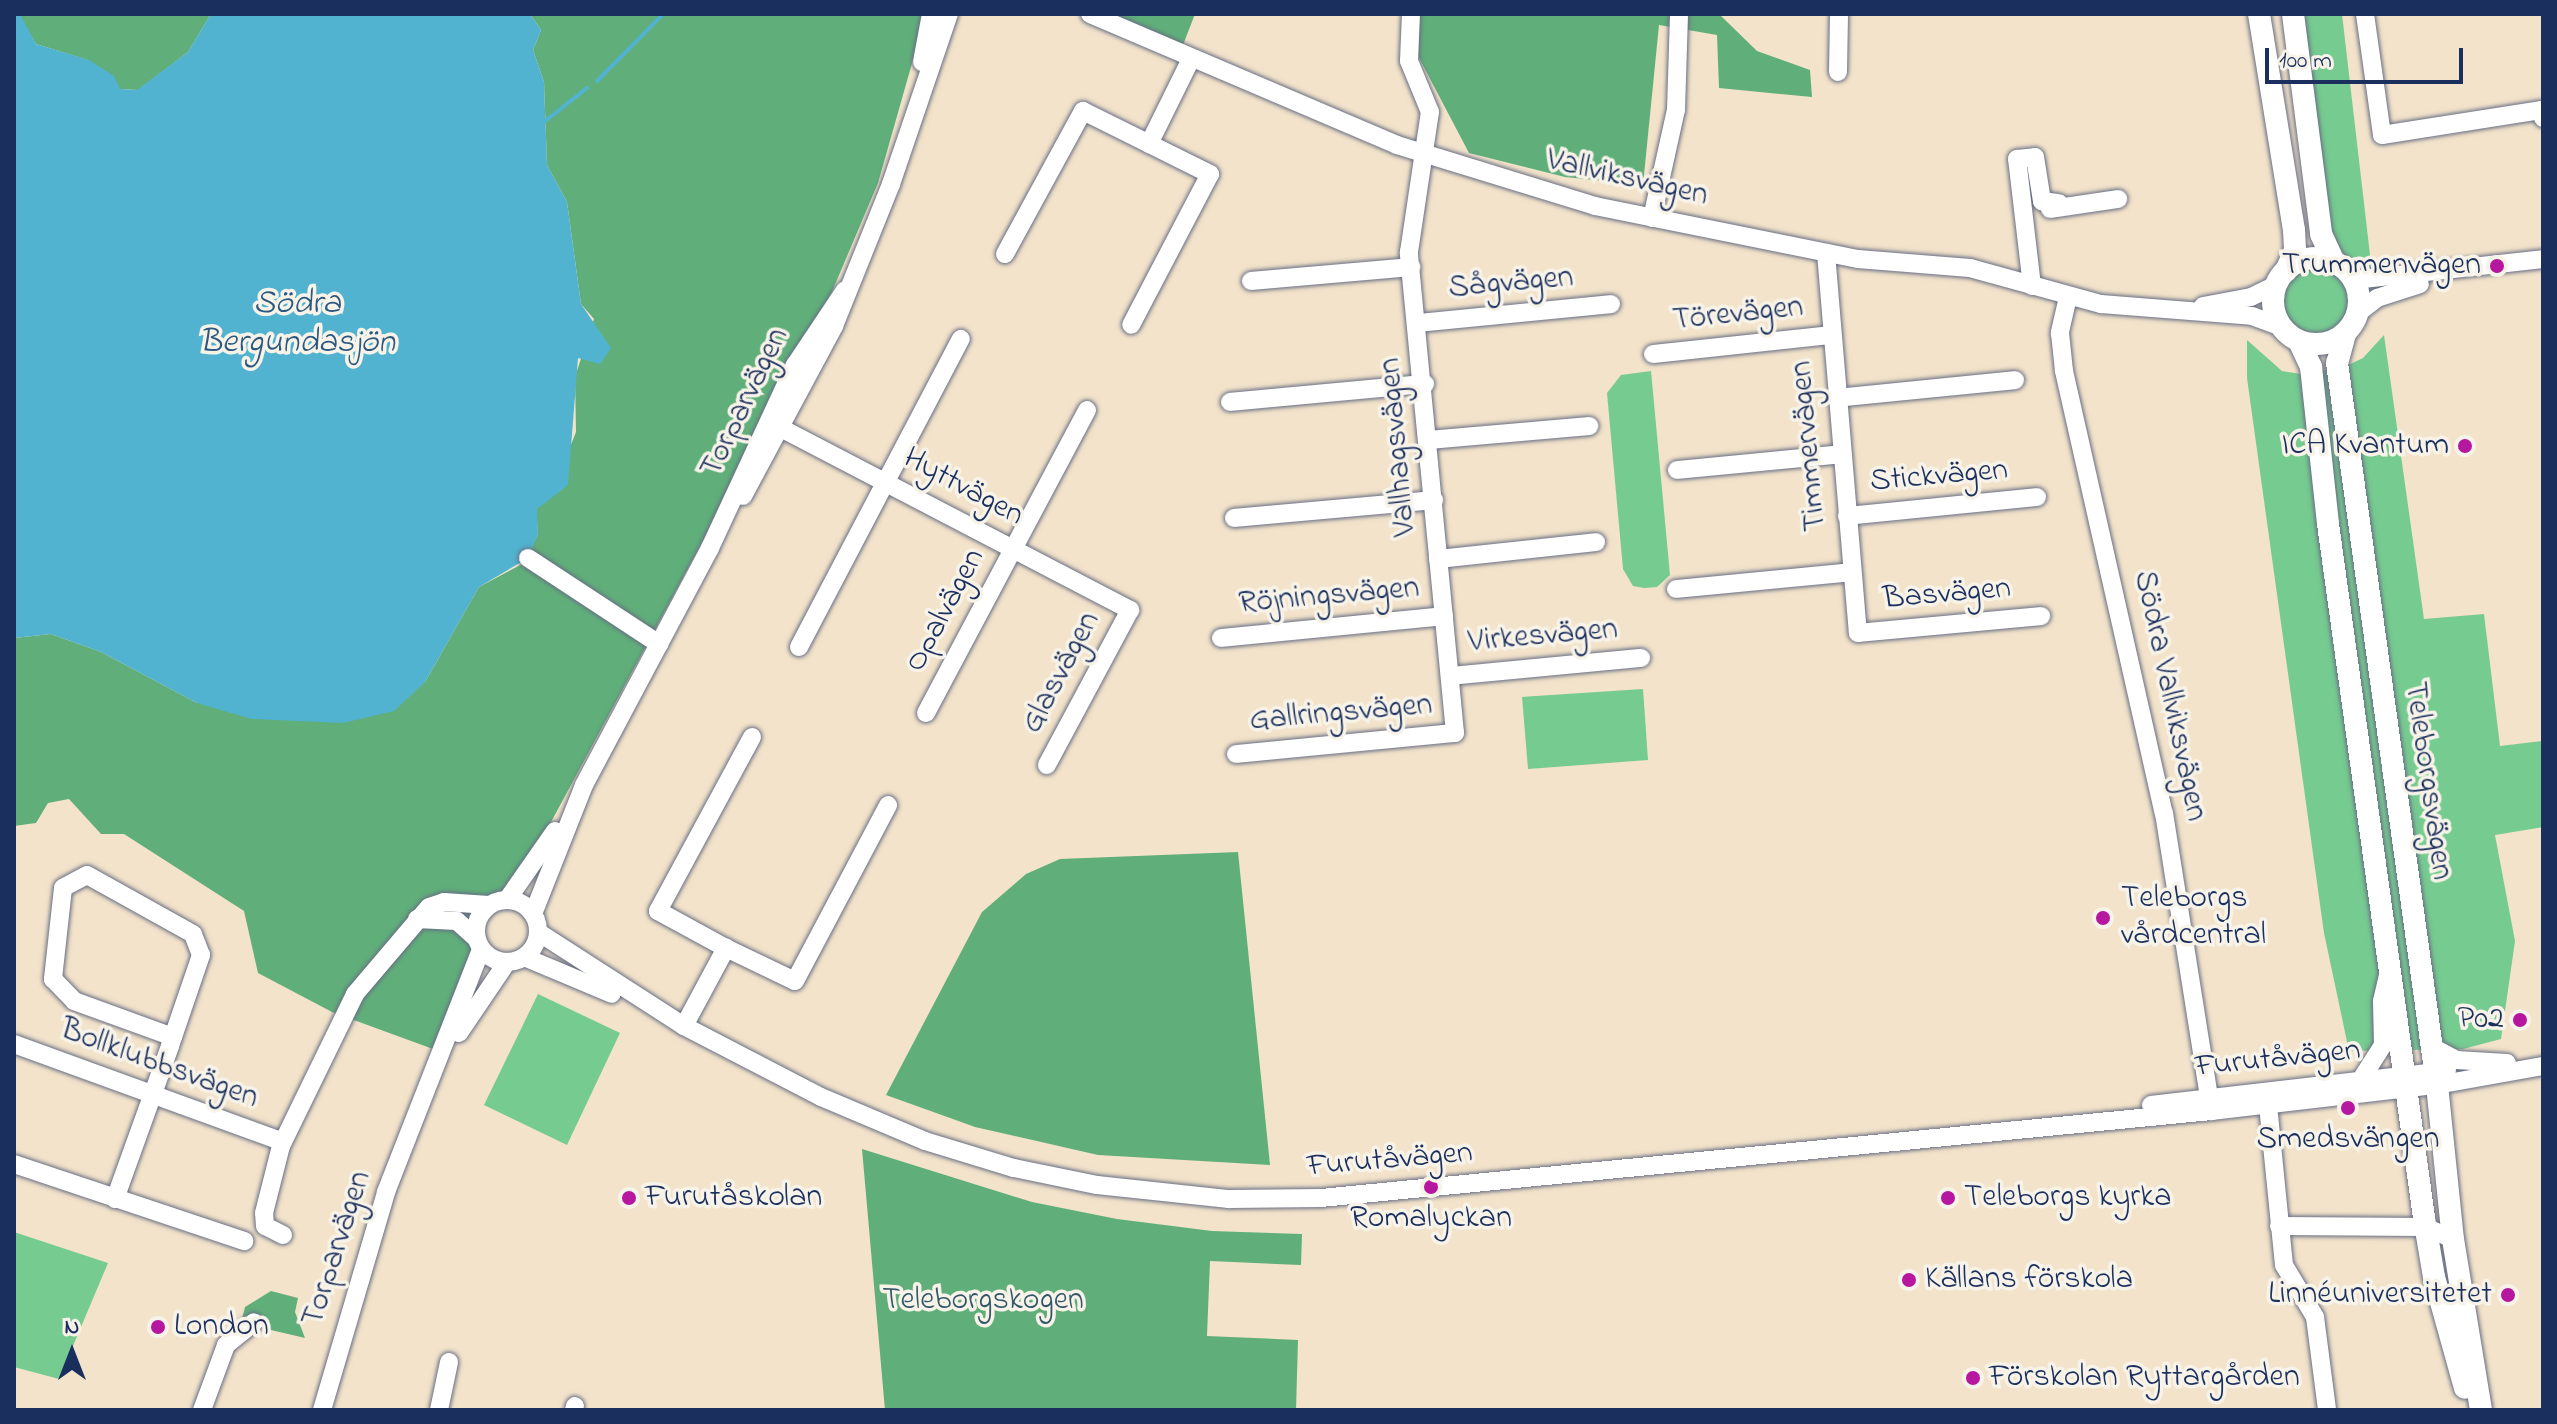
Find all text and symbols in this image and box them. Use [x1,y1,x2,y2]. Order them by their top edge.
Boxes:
scale bar [2269,32,2467,82]
text: 100 m [2279,44,2332,79]
street label: Vallviksvägen [1543,142,1711,216]
place label: Trummenvägen [2282,247,2481,285]
marker: Trummenvägen [2488,257,2506,275]
street label: Sågvägen [1447,259,1575,309]
water label: Södra Bergundasjön [199,284,395,364]
street label: Törevägen [1671,289,1805,341]
street label: Torparvägen [693,322,799,484]
street label: Vallhagsvägen [1372,356,1426,538]
street label: Timmervägen [1783,359,1837,533]
place label: ICA Kvantum [2281,427,2449,465]
marker: ICA Kvantum [2456,437,2474,455]
street label: Hyttvägen [896,440,1030,536]
street label: Stickvägen [1868,452,2010,502]
street label: Opalvägen [898,543,994,679]
street label: Södra Vallviksvägen [2124,567,2214,825]
street label: Röjningsvägen [1237,570,1421,624]
street label: Basvägen [1881,570,2013,620]
street label: Glasvägen [1014,606,1110,740]
street label: Virkesvägen [1467,611,1619,663]
street label: Teleborgsvägen [2394,680,2460,882]
street label: Gallringsvägen [1248,687,1434,741]
place label: Teleborgs vårdcentral [2121,881,2266,956]
marker: Teleborgs vårdcentral [2092,907,2114,929]
place label: P02 [2458,1001,2504,1039]
street label: Bollklubbsvägen [55,1011,263,1119]
marker: P02 [2511,1011,2529,1029]
street label: Furutåvägen [2193,1032,2363,1088]
marker: Smedsvängen [2339,1099,2357,1117]
place label: Smedsvängen [2257,1121,2439,1159]
street label: Furutåvägen [1306,1135,1474,1187]
street label: Torparvägen [295,1166,381,1332]
marker: Romalyckan [1422,1178,1440,1196]
place label: Furutåskolan [645,1179,822,1217]
place label: Teleborgs kyrka [1964,1179,2172,1217]
marker: Furutåskolan [620,1189,638,1207]
marker: Teleborgs kyrka [1939,1189,1957,1207]
place label: Romalyckan [1350,1200,1512,1238]
place label: Källans förskola [1925,1261,2133,1299]
marker: Källans förskola [1900,1271,1918,1289]
place label: Linnéuniversitetet [2268,1276,2492,1314]
park label: Teleborgskogen [882,1282,1084,1320]
marker: Linnéuniversitetet [2499,1286,2517,1304]
place label: London [174,1308,269,1346]
north arrow [32,1312,112,1392]
text: N [65,1312,79,1344]
marker: London [149,1318,167,1336]
place label: Förskolan Ryttargården [1989,1359,2300,1397]
marker: Förskolan Ryttargården [1964,1369,1982,1387]

